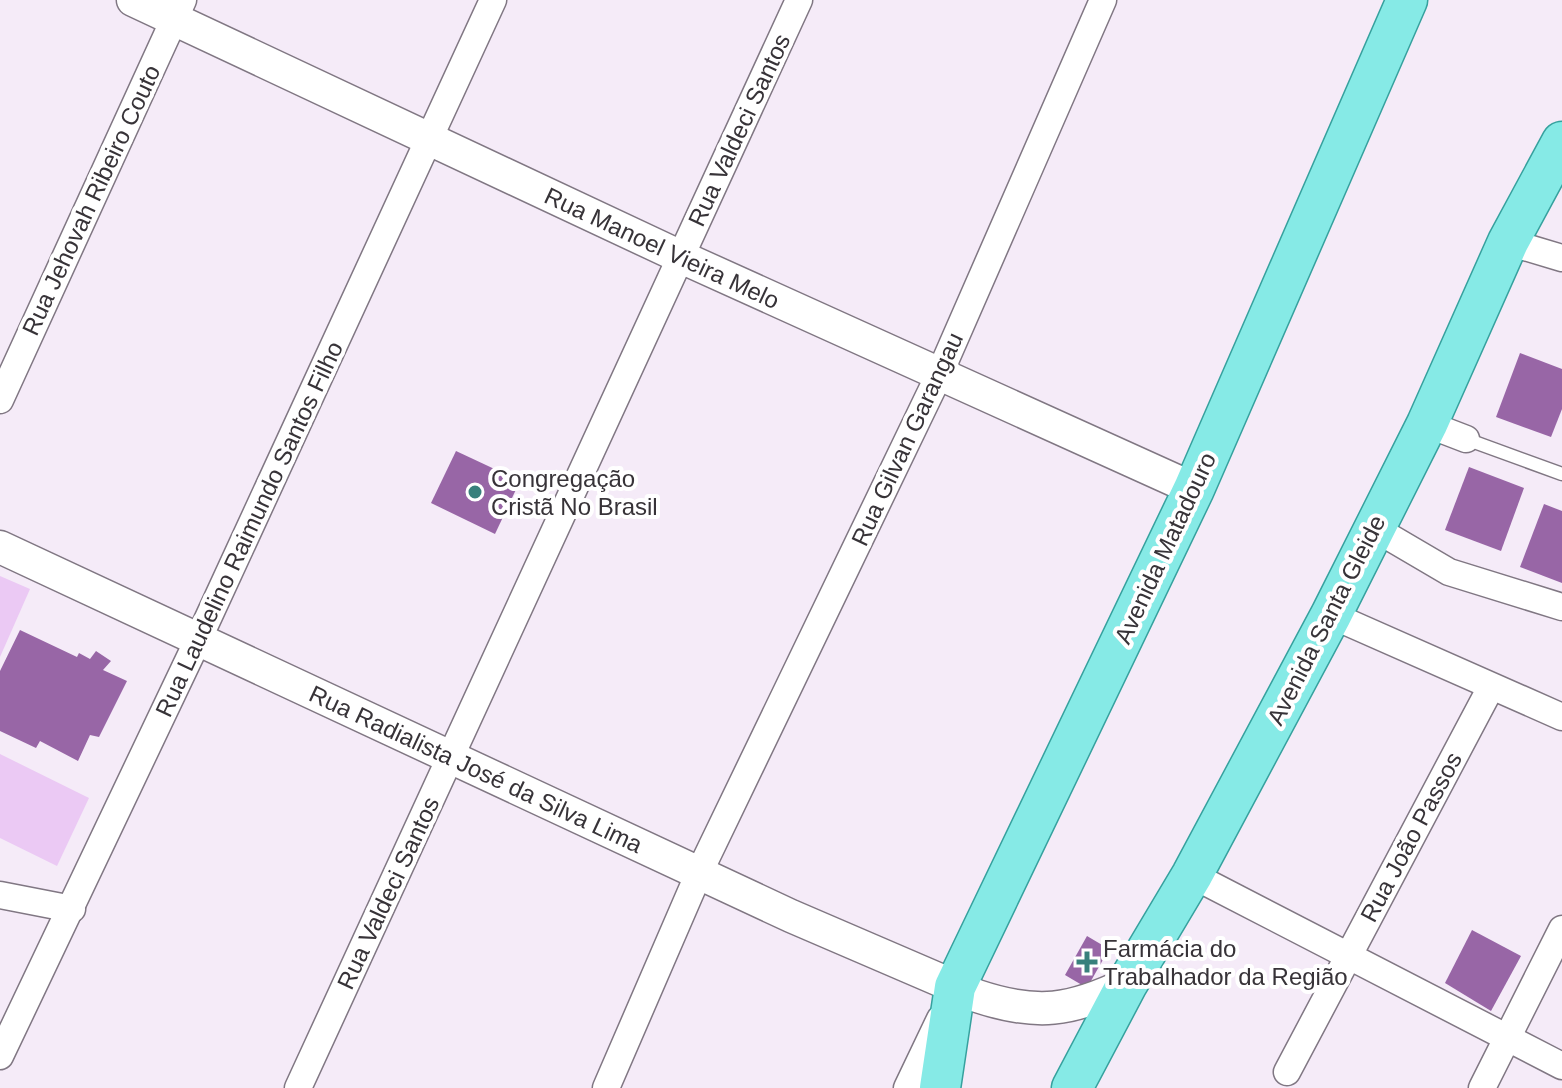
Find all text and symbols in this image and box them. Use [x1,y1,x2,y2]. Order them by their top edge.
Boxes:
street label: Rua Valdeci Santos [683,30,795,230]
street label: Rua Jehovah Ribeiro Couto [16,61,166,339]
street label: Rua Manoel Vieira Melo [540,182,784,314]
street label: Rua Gilvan Garangau [846,328,968,550]
street label: Rua Laudelino Raimundo Santos Filho [150,337,348,721]
street label: Avenida Matadouro [1109,448,1221,648]
place label: Congregação Cristã No Brasil [491,465,658,520]
marker: Congregação Cristã No Brasil [466,483,484,501]
street label: Avenida Santa Gleide [1261,511,1391,729]
street label: Rua Radialista José da Silva Lima [305,680,647,858]
street label: Rua João Passos [1355,748,1467,926]
street label: Rua Valdeci Santos [332,793,444,993]
place label: Farmácia do Trabalhador da Região [1103,935,1348,990]
marker: Farmácia do Trabalhador da Região [1078,953,1096,971]

